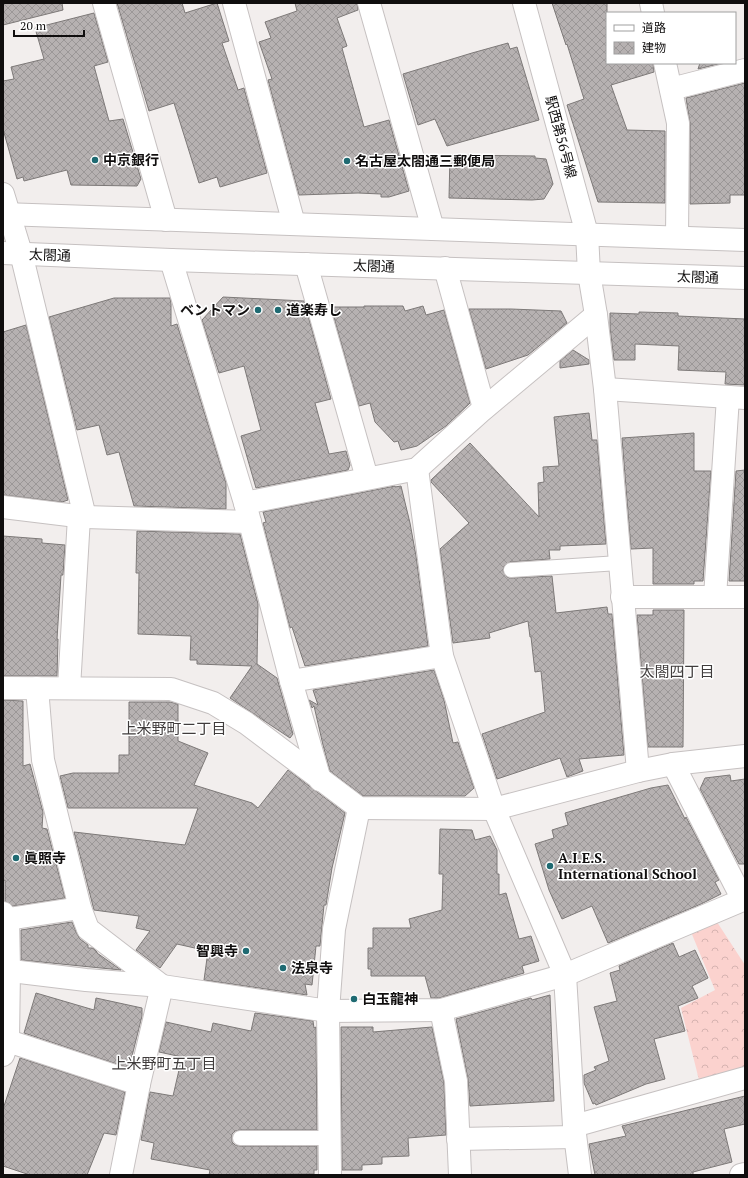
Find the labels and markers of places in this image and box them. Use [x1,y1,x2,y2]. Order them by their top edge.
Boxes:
place label: 中京銀行 [103,150,159,169]
place label: 名古屋太閤通三郵便局 [355,151,495,170]
marker: 中京銀行 [90,155,100,165]
marker: 名古屋太閤通三郵便局 [342,156,352,166]
place label: ベントマン [180,300,250,319]
place label: 道楽寿し [286,300,342,319]
marker: ベントマン [253,305,263,315]
marker: 道楽寿し [273,305,283,315]
place label: 眞照寺 [24,848,66,867]
place label: A.I.E.S. International School [558,848,697,883]
marker: 眞照寺 [11,853,21,863]
marker: A.I.E.S. International School [545,861,555,871]
place label: 智興寺 [196,941,238,960]
marker: 智興寺 [241,946,251,956]
place label: 法泉寺 [291,958,333,977]
marker: 法泉寺 [278,963,288,973]
place label: 白玉龍神 [362,989,418,1008]
marker: 白玉龍神 [349,994,359,1004]

